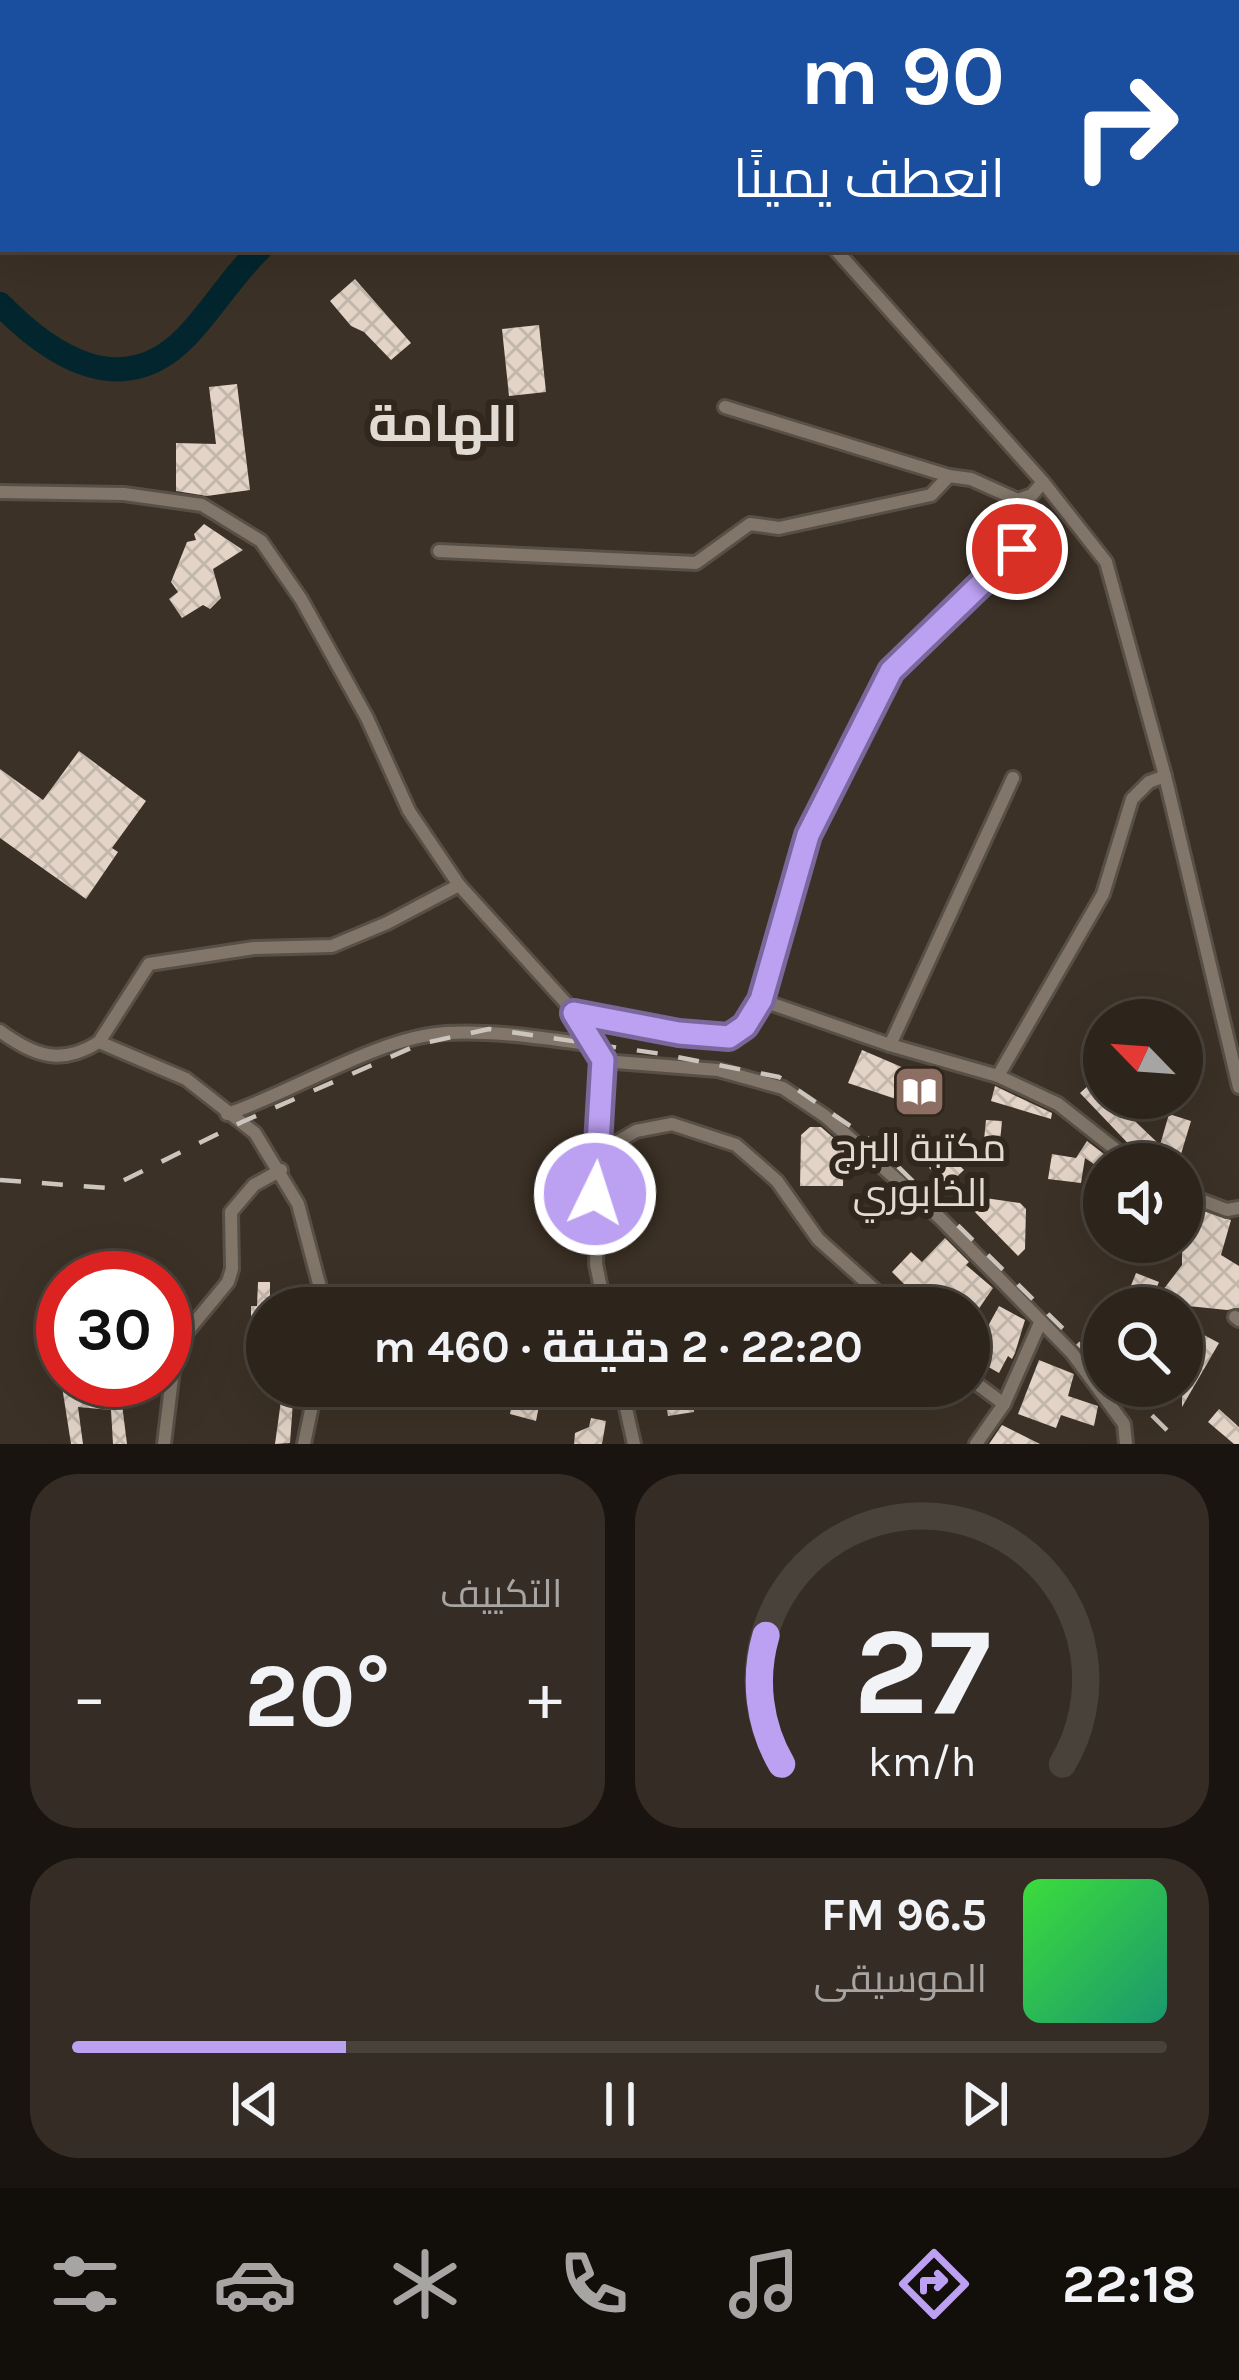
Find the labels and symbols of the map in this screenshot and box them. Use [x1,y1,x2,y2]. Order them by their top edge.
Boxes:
district label: الهامة [368,394,518,455]
pin [966,498,1068,600]
north arrow [1083,999,1203,1119]
library icon: مكتبة البرج الخابوري [892,1063,948,1119]
place label: مكتبة البرج الخابوري [834,1125,1006,1223]
position arrow [532,1131,658,1257]
speed limit sign: 30 [36,1251,192,1407]

